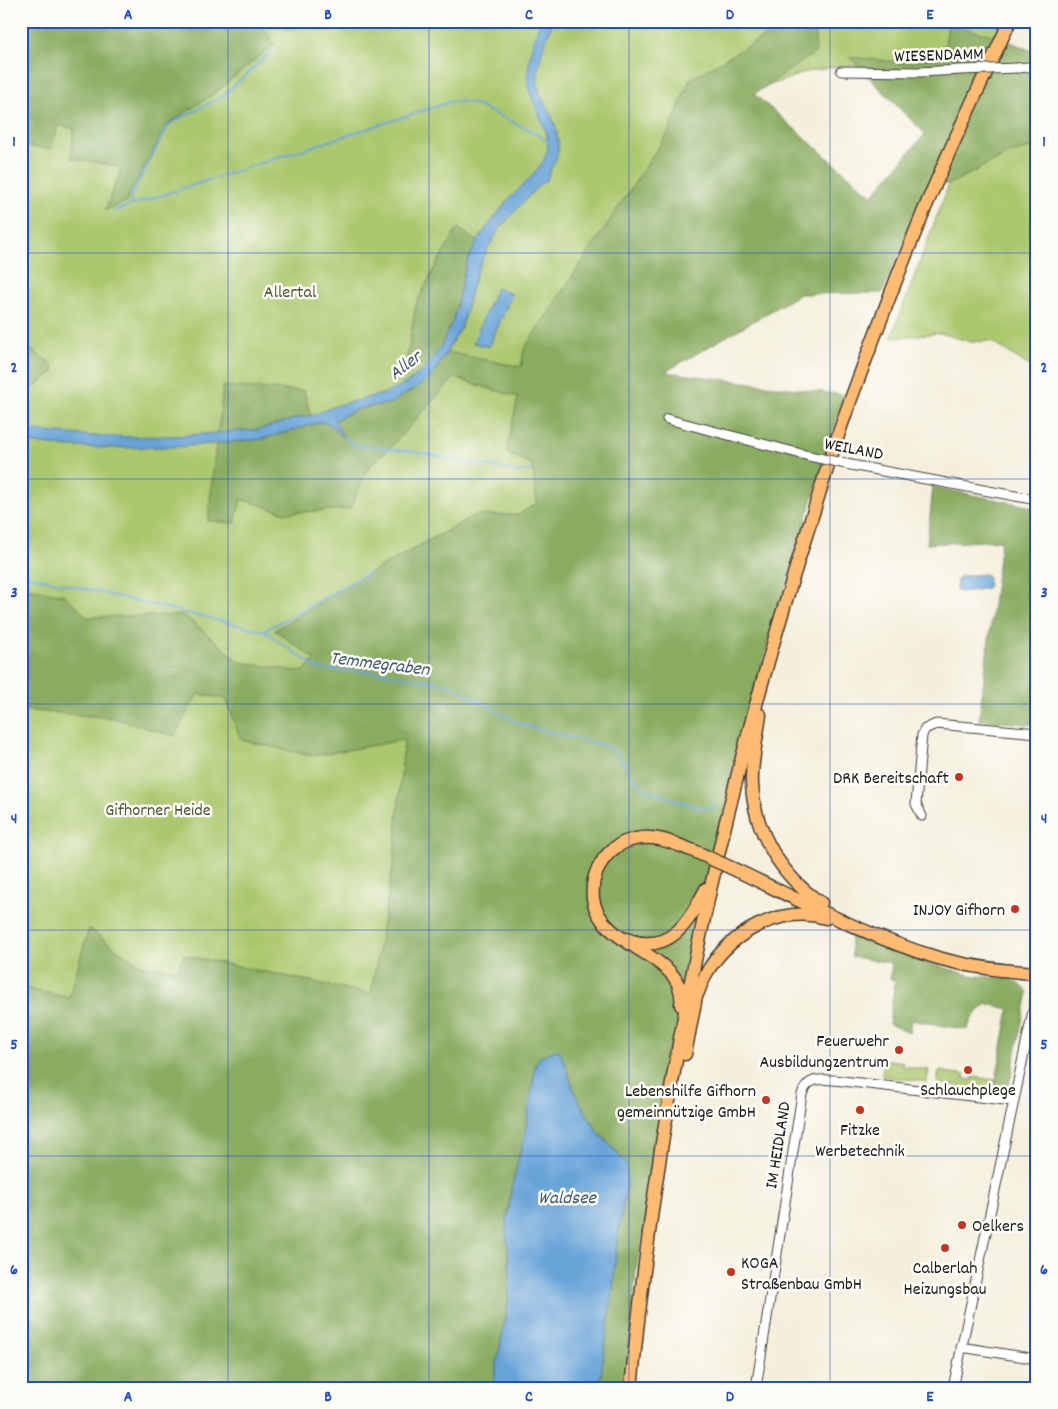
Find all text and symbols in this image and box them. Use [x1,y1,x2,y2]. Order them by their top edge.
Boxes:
text: A [124,4,133,27]
text: B [324,4,332,27]
text: C [525,4,533,27]
text: D [726,4,735,27]
text: E [926,4,934,27]
street label: WIESENDAMM [894,42,984,71]
text: 1 [12,131,16,154]
text: 1 [1042,131,1046,154]
park label: Allertal [264,281,317,306]
water label: Aller [384,344,430,388]
text: 2 [11,357,18,380]
text: 2 [1041,357,1048,380]
street label: WEILAND [822,433,885,468]
text: 3 [10,582,18,605]
text: 3 [1040,582,1048,605]
water label: Temmegraben [328,646,432,685]
place label: DRK Bereitschaft [833,767,949,792]
marker: DRK Bereitschaft [953,771,965,783]
park label: Gifhorner Heide [105,799,211,824]
text: 4 [11,808,17,831]
text: 4 [1041,808,1047,831]
place label: INJOY Gifhorn [913,899,1005,924]
marker: INJOY Gifhorn [1009,903,1021,915]
place label: Feuerwehr Ausbildungzentrum [760,1030,889,1076]
text: 5 [10,1034,18,1057]
text: 5 [1040,1034,1048,1057]
marker: Feuerwehr Ausbildungzentrum [893,1044,905,1056]
marker: Schlauchplege [962,1064,974,1076]
place label: Schlauchplege [920,1079,1016,1104]
place label: Lebenshilfe Gifhorn gemeinnützige GmbH [617,1080,756,1126]
marker: Lebenshilfe Gifhorn gemeinnützige GmbH [760,1094,772,1106]
street label: IM HEIDLAND [760,1100,799,1191]
marker: Fitzke Werbetechnik [854,1104,866,1116]
place label: Fitzke Werbetechnik [815,1119,905,1165]
water label: Waldsee [538,1186,598,1213]
place label: Oelkers [972,1215,1024,1240]
marker: Oelkers [956,1219,968,1231]
marker: Calberlah Heizungsbau [939,1242,951,1254]
place label: KOGA Straßenbau GmbH [741,1252,862,1298]
place label: Calberlah Heizungsbau [904,1257,986,1303]
text: 6 [10,1259,18,1282]
text: 6 [1040,1259,1048,1282]
marker: KOGA Straßenbau GmbH [725,1266,737,1278]
text: A [124,1386,133,1409]
text: B [324,1386,332,1409]
text: C [525,1386,533,1409]
text: D [726,1386,735,1409]
text: E [926,1386,934,1409]

